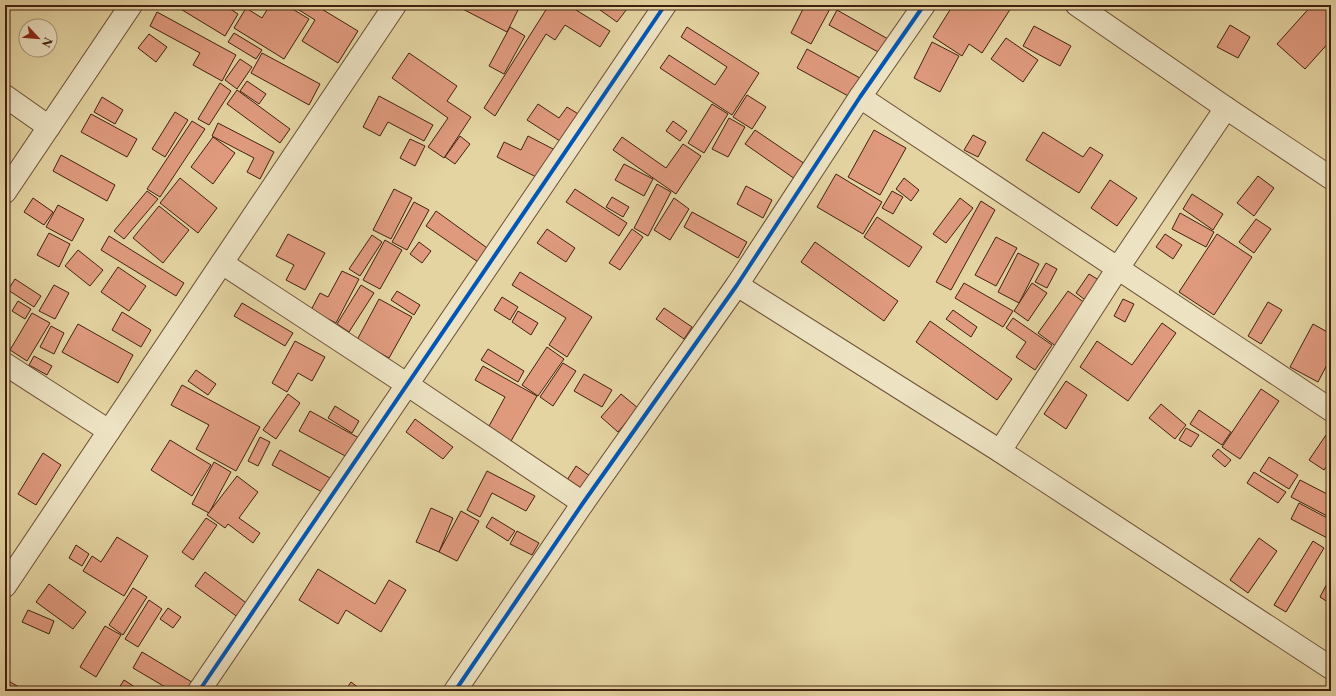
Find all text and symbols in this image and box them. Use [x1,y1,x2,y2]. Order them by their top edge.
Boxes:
north arrow [18,18,58,58]
text: N [38,35,55,50]

